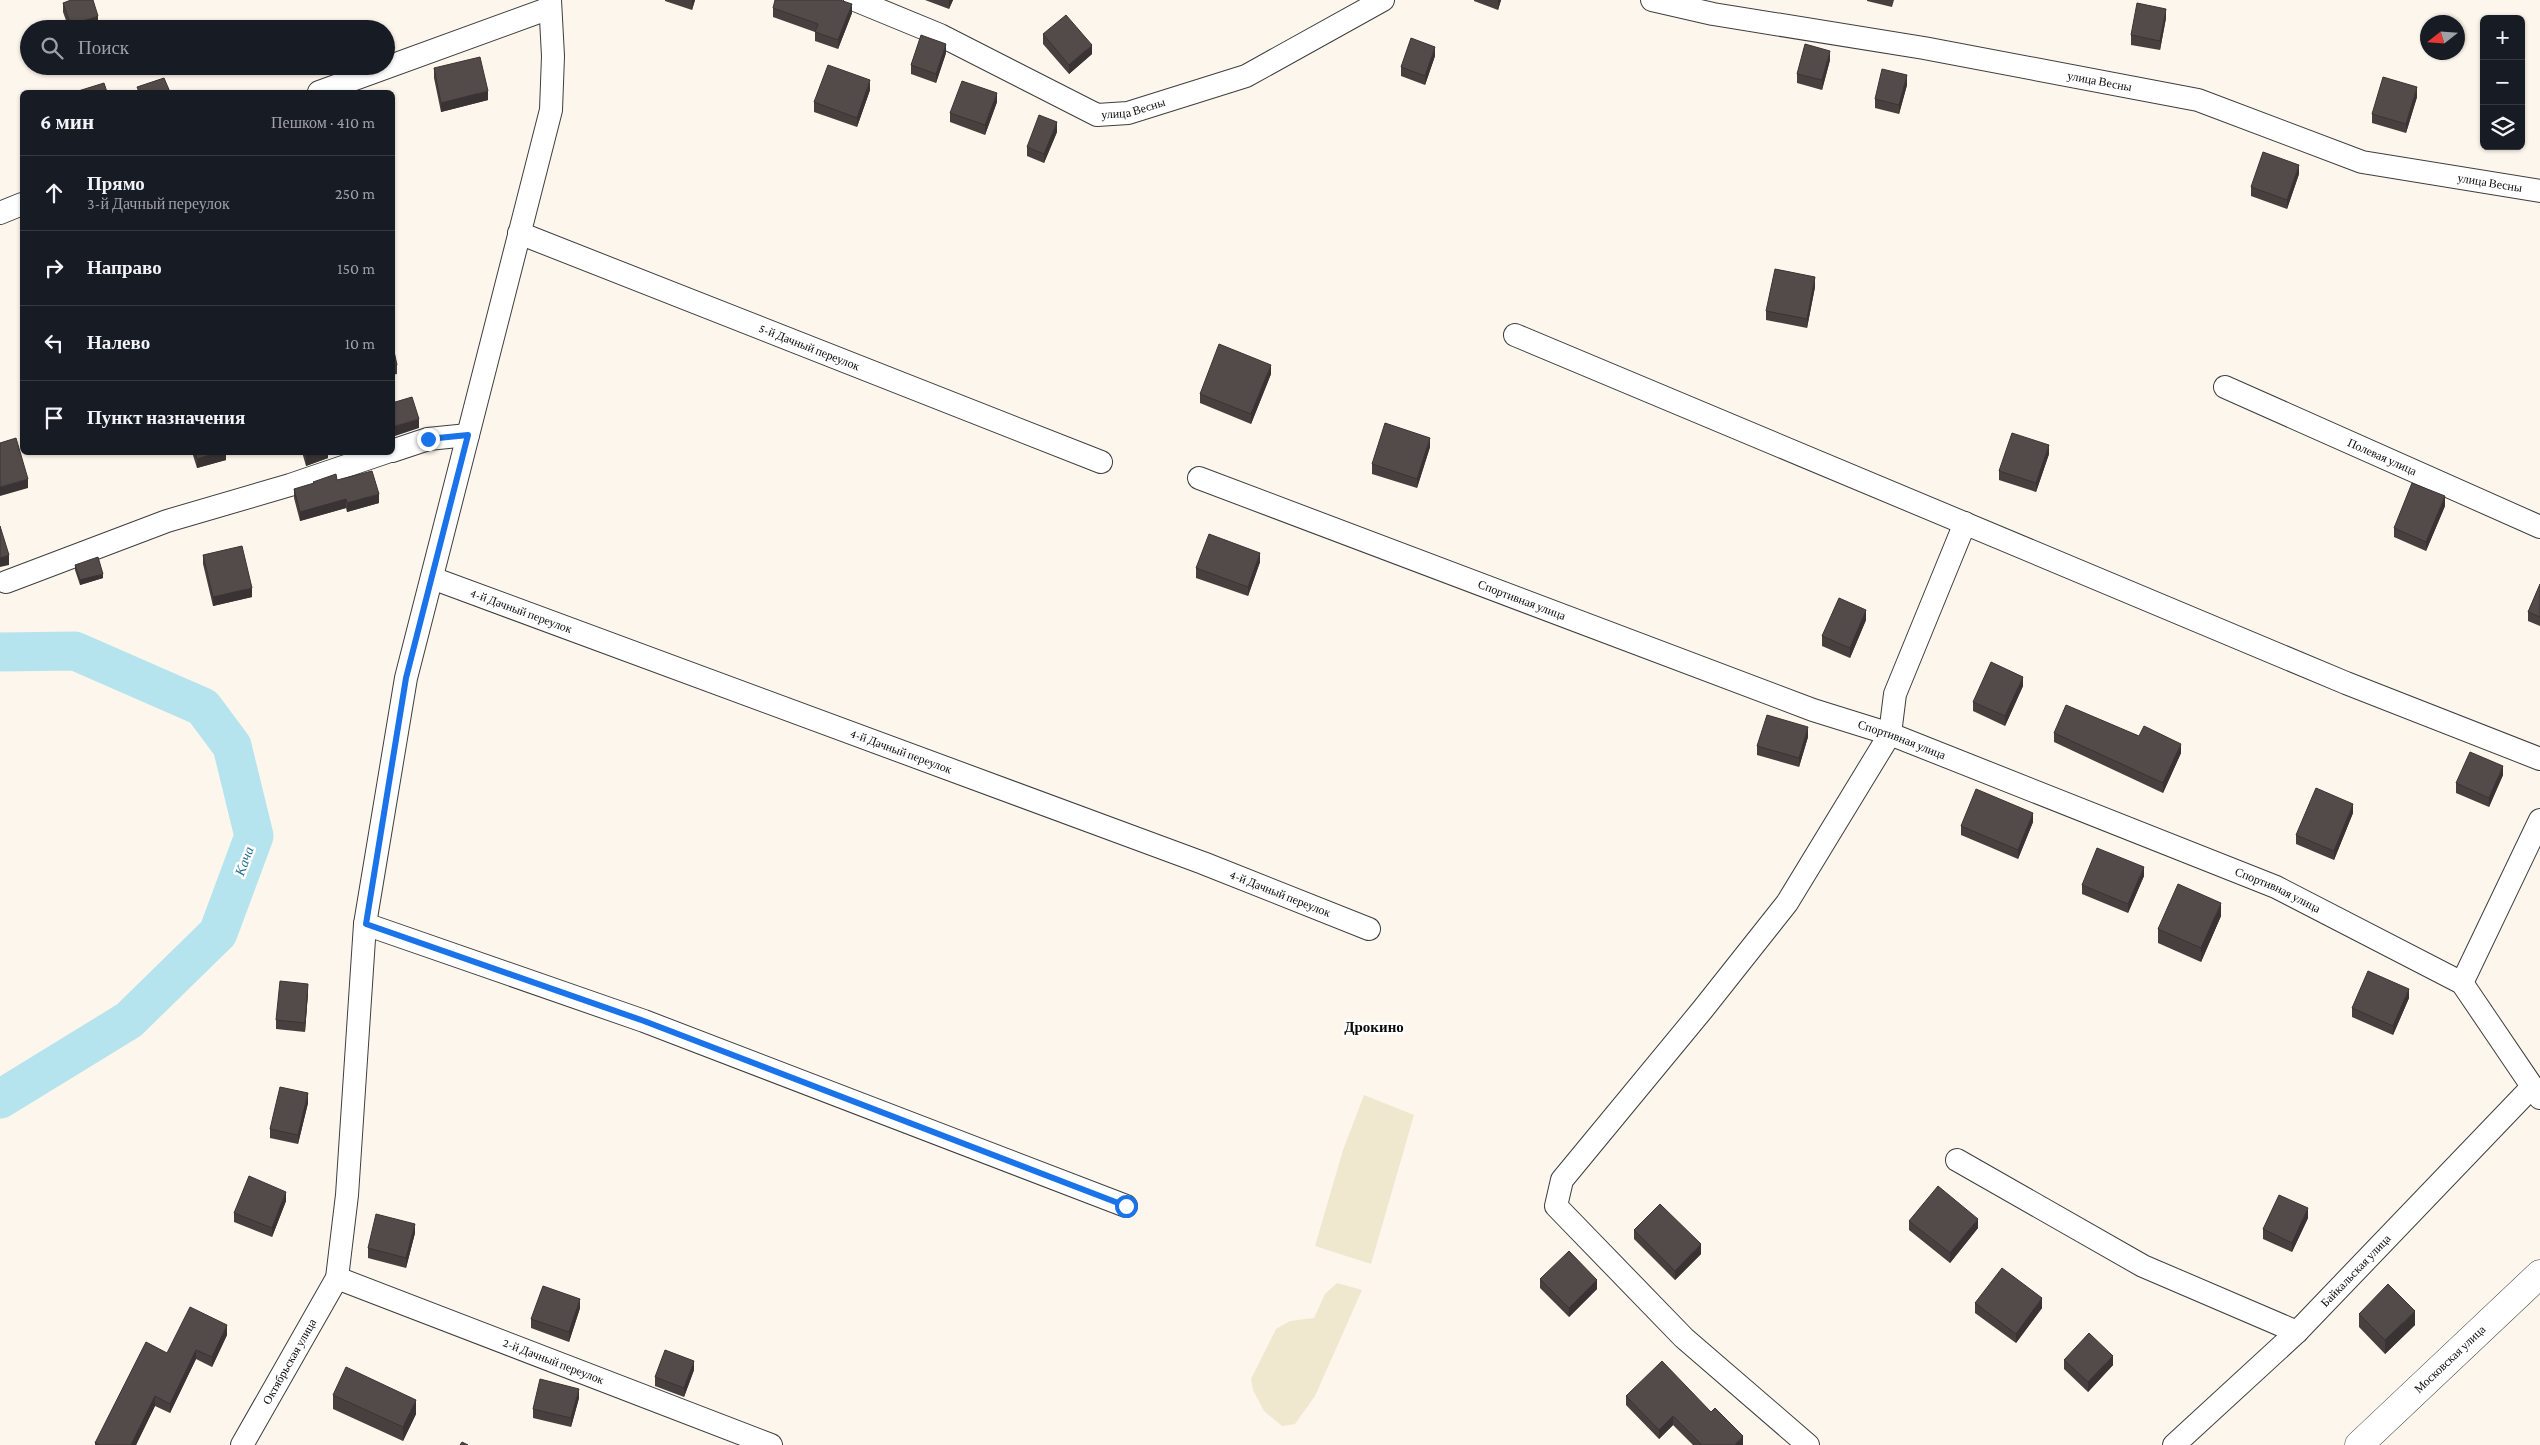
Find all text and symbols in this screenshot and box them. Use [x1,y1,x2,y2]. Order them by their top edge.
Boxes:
north arrow [2420,15,2465,60]
map controls [2480,15,2525,150]
button: + [2480,15,2525,60]
search box [20,20,395,75]
icon: search [38,34,66,62]
text: Поиск [78,37,129,58]
button: − [2480,60,2525,105]
street label: улица Весны [2066,68,2133,94]
street label: улица Весны [1101,95,1167,122]
button: layers [2480,105,2525,150]
text: 6 мин [40,110,94,134]
text: Пешком · 410 m [271,114,375,131]
street label: улица Весны [2456,171,2523,195]
text: Прямо [87,173,145,194]
icon: ahead [40,179,68,207]
text: 250 m [335,185,375,202]
text: 3-й Дачный переулок [87,195,230,212]
icon: right [40,254,68,282]
text: Направо [87,257,162,278]
text: 150 m [337,260,375,277]
street label: 5-й Дачный переулок [757,321,862,373]
icon: left [40,329,68,357]
text: Налево [87,332,150,353]
text: 10 m [345,335,375,352]
icon: arrive [40,404,68,432]
text: Пункт назначения [87,407,245,428]
route end [417,428,440,451]
street label: Полевая улица [2345,435,2420,479]
street label: Спортивная улица [1476,577,1568,623]
street label: 4-й Дачный переулок [468,586,574,636]
street label: Спортивная улица [1856,717,1948,763]
street label: 4-й Дачный переулок [848,726,954,777]
water label: Кача [231,844,257,879]
street label: Спортивная улица [2233,864,2323,916]
street label: 4-й Дачный переулок [1228,867,1333,920]
district label: Дрокино [1344,1019,1404,1035]
route start [1115,1195,1138,1218]
street label: Байкальская улица [2318,1231,2394,1310]
street label: Октябрьская улица [260,1316,320,1407]
street label: Московская улица [2411,1322,2489,1396]
street label: 2-й Дачный переулок [501,1336,606,1387]

